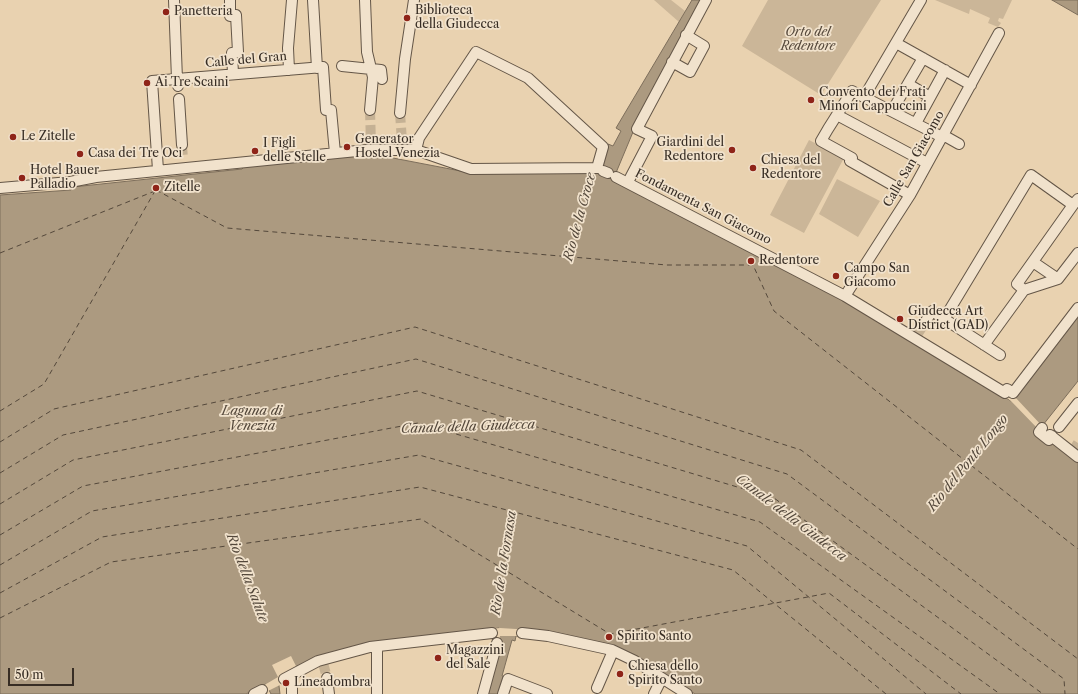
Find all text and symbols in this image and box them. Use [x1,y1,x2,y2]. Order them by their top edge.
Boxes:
place label: Biblioteca della Giudecca [415,4,499,32]
place label: Panetteria [174,5,233,19]
marker: Panetteria [161,7,171,17]
marker: Biblioteca della Giudecca [402,13,412,23]
park label: Orto del Redentore [781,26,835,54]
street label: Calle del Gran [205,49,287,71]
place label: Ai Tre Scaini [155,76,228,90]
marker: Ai Tre Scaini [142,78,152,88]
place label: Convento dei Frati Minori Cappuccini [819,86,927,114]
marker: Convento dei Frati Minori Cappuccini [806,95,816,105]
street label: Calle San Giacomo [881,108,947,210]
place label: Le Zitelle [21,130,75,144]
marker: Le Zitelle [8,132,18,142]
place label: Generator Hostel Venezia [355,133,440,161]
place label: Giardini del Redentore [657,136,724,164]
place label: I Figli delle Stelle [263,137,326,165]
marker: Generator Hostel Venezia [342,142,352,152]
marker: Giardini del Redentore [727,145,737,155]
marker: I Figli delle Stelle [250,146,260,156]
place label: Casa dei Tre Oci [88,147,182,161]
marker: Casa dei Tre Oci [75,149,85,159]
place label: Chiesa del Redentore [761,154,821,182]
marker: Chiesa del Redentore [748,163,758,173]
place label: Hotel Bauer Palladio [30,164,99,192]
street label: Fondamenta San Giacomo [632,166,774,248]
water label: Rio de la Croce [561,171,599,263]
marker: Hotel Bauer Palladio [17,173,27,183]
place label: Zitelle [164,181,201,195]
marker: Zitelle [151,183,161,193]
place label: Redentore [759,254,819,268]
marker: Redentore [746,256,756,266]
place label: Campo San Giacomo [844,262,910,290]
marker: Campo San Giacomo [831,271,841,281]
place label: Giudecca Art District (GAD) [908,305,988,333]
marker: Giudecca Art District (GAD) [895,314,905,324]
water label: Laguna di Venezia [222,403,282,434]
water label: Rio del Ponte Longo [924,412,1012,514]
water label: Canale della Giudecca [401,417,535,437]
water label: Canale della Giudecca [733,471,849,565]
water label: Rio de la Fornasa [488,510,520,616]
water label: Rio della Salute [223,531,271,625]
place label: Spirito Santo [617,630,691,644]
marker: Spirito Santo [604,632,614,642]
place label: Magazzini del Sale [446,644,504,672]
marker: Magazzini del Sale [433,653,443,663]
scale bar [10,660,76,686]
place label: Chiesa dello Spirito Santo [628,660,702,688]
text: 50 m [15,667,44,682]
marker: Chiesa dello Spirito Santo [615,669,625,679]
place label: Lineadombra [294,676,370,690]
marker: Lineadombra [281,678,291,688]

